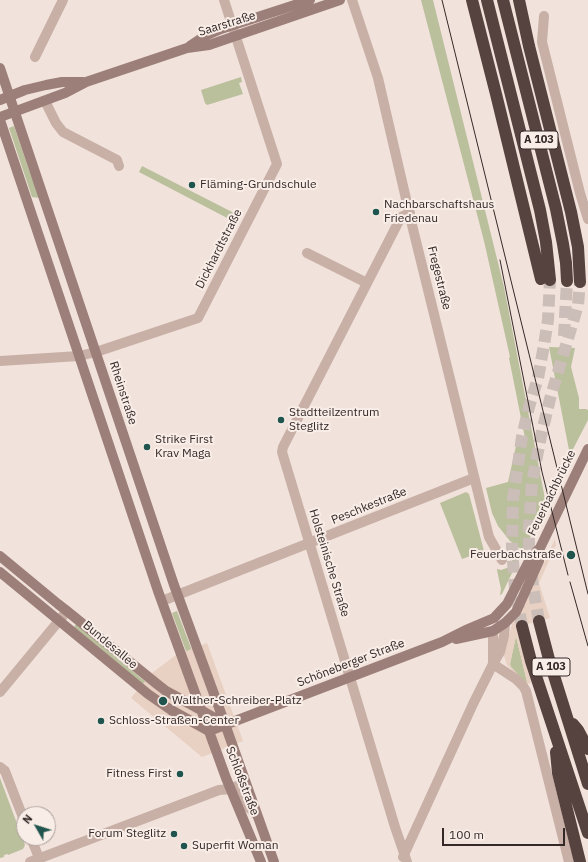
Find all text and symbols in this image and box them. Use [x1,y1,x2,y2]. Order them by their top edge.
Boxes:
street label: Saarstraße [197,8,257,40]
road number: A 103 [520,131,558,149]
place label: Fläming-Grundschule [200,178,317,192]
marker: Fläming-Grundschule [187,180,197,190]
place label: Nachbarschaftshaus Friedenau [384,198,494,226]
street label: Dickhardtstraße [193,207,245,291]
marker: Nachbarschaftshaus Friedenau [371,207,381,217]
street label: Fregestraße [424,245,454,311]
street label: Rheinstraße [106,359,140,427]
place label: Stadtteilzentrum Steglitz [289,406,379,434]
marker: Stadtteilzentrum Steglitz [276,415,286,425]
place label: Strike First Krav Maga [155,433,213,461]
marker: Strike First Krav Maga [142,442,152,452]
street label: Feuerbachbrücke [525,448,579,538]
street label: Peschkestraße [329,484,409,528]
street label: Holsteinische Straße [306,507,352,619]
place label: Feuerbachstraße [470,548,562,562]
marker: Feuerbachstraße [565,549,577,561]
street label: Bundesallee [80,618,140,672]
street label: Schöneberger Straße [295,636,407,690]
road number: A 103 [532,658,570,676]
place label: Walther-Schreiber-Platz [172,694,301,708]
marker: Walther-Schreiber-Platz [157,695,169,707]
place label: Schloss-Straßen-Center [109,714,239,728]
marker: Schloss-Straßen-Center [96,716,106,726]
street label: Schloßstraße [222,745,262,817]
place label: Fitness First [106,767,172,781]
marker: Fitness First [175,769,185,779]
north arrow [16,806,56,846]
text: N [20,812,35,827]
scale bar [444,820,567,846]
place label: Forum Steglitz [88,827,166,841]
text: 100 m [449,827,484,842]
marker: Forum Steglitz [169,829,179,839]
place label: Superfit Woman [192,839,279,853]
marker: Superfit Woman [179,841,189,851]

